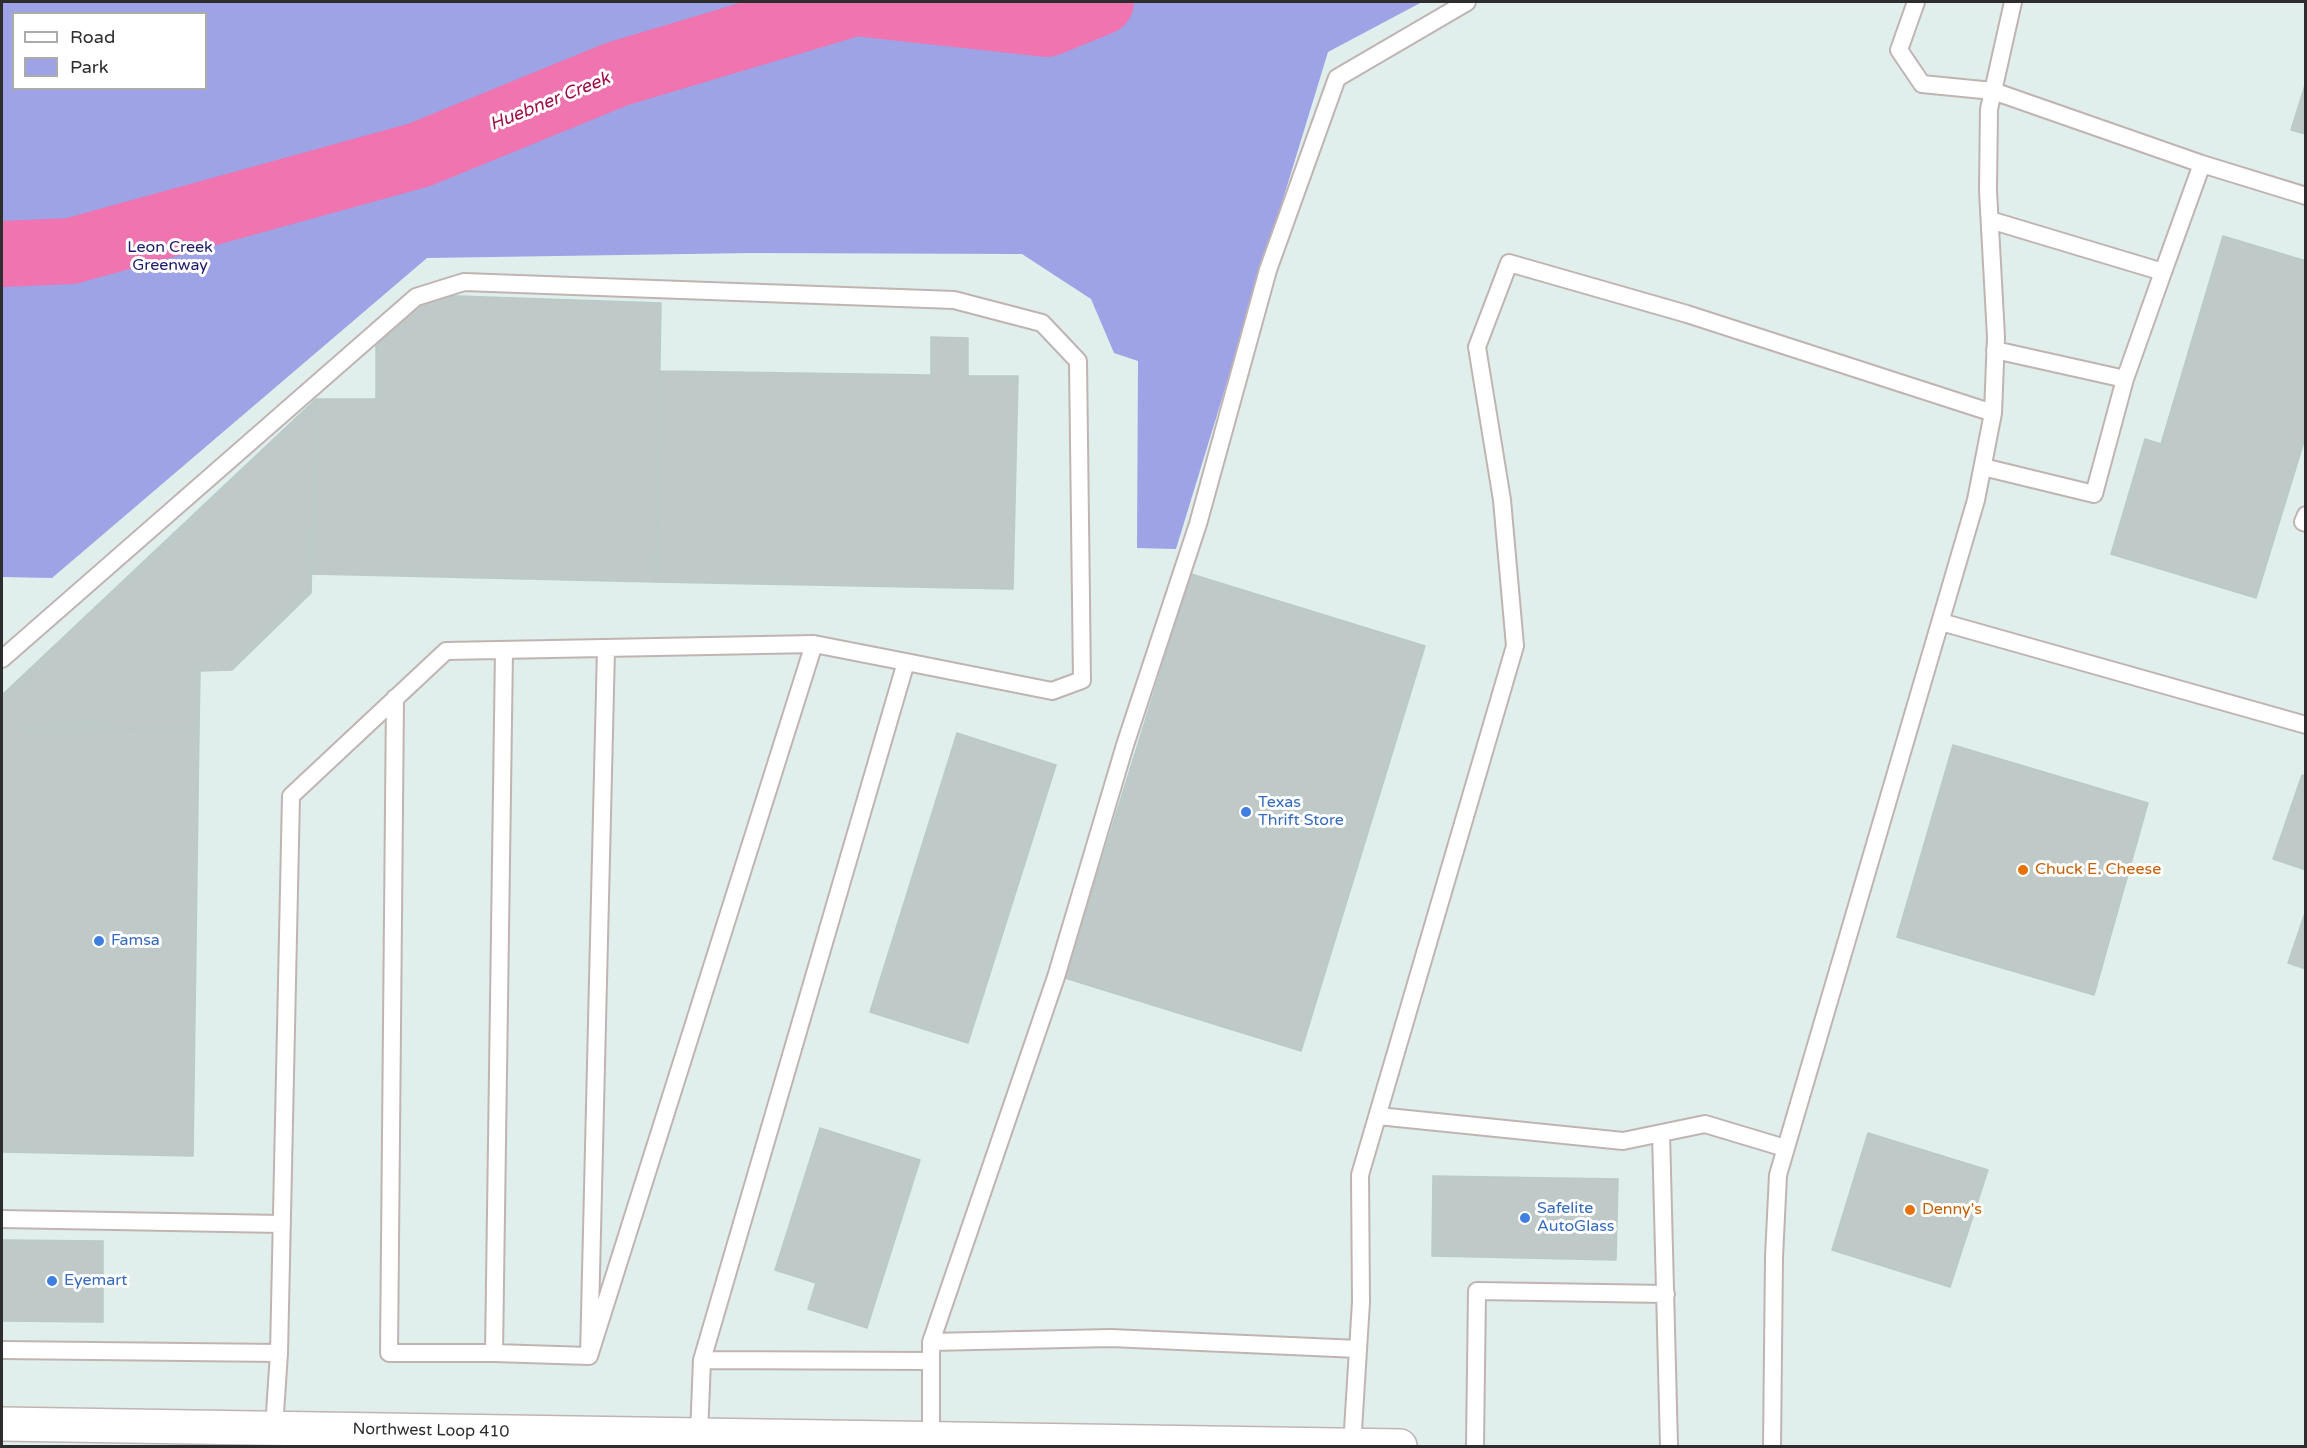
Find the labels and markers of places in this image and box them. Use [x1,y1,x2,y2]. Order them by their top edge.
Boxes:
place label: Texas Thrift Store [1258,793,1344,831]
marker: Texas Thrift Store [1239,805,1253,819]
place label: Chuck E. Cheese [2035,860,2161,880]
marker: Chuck E. Cheese [2016,863,2030,877]
place label: Famsa [111,931,160,951]
marker: Famsa [92,934,106,948]
place label: Safelite AutoGlass [1537,1199,1615,1237]
place label: Denny's [1922,1200,1982,1220]
marker: Denny's [1903,1203,1917,1217]
marker: Safelite AutoGlass [1518,1211,1532,1225]
place label: Eyemart [64,1271,127,1291]
marker: Eyemart [45,1274,59,1288]

